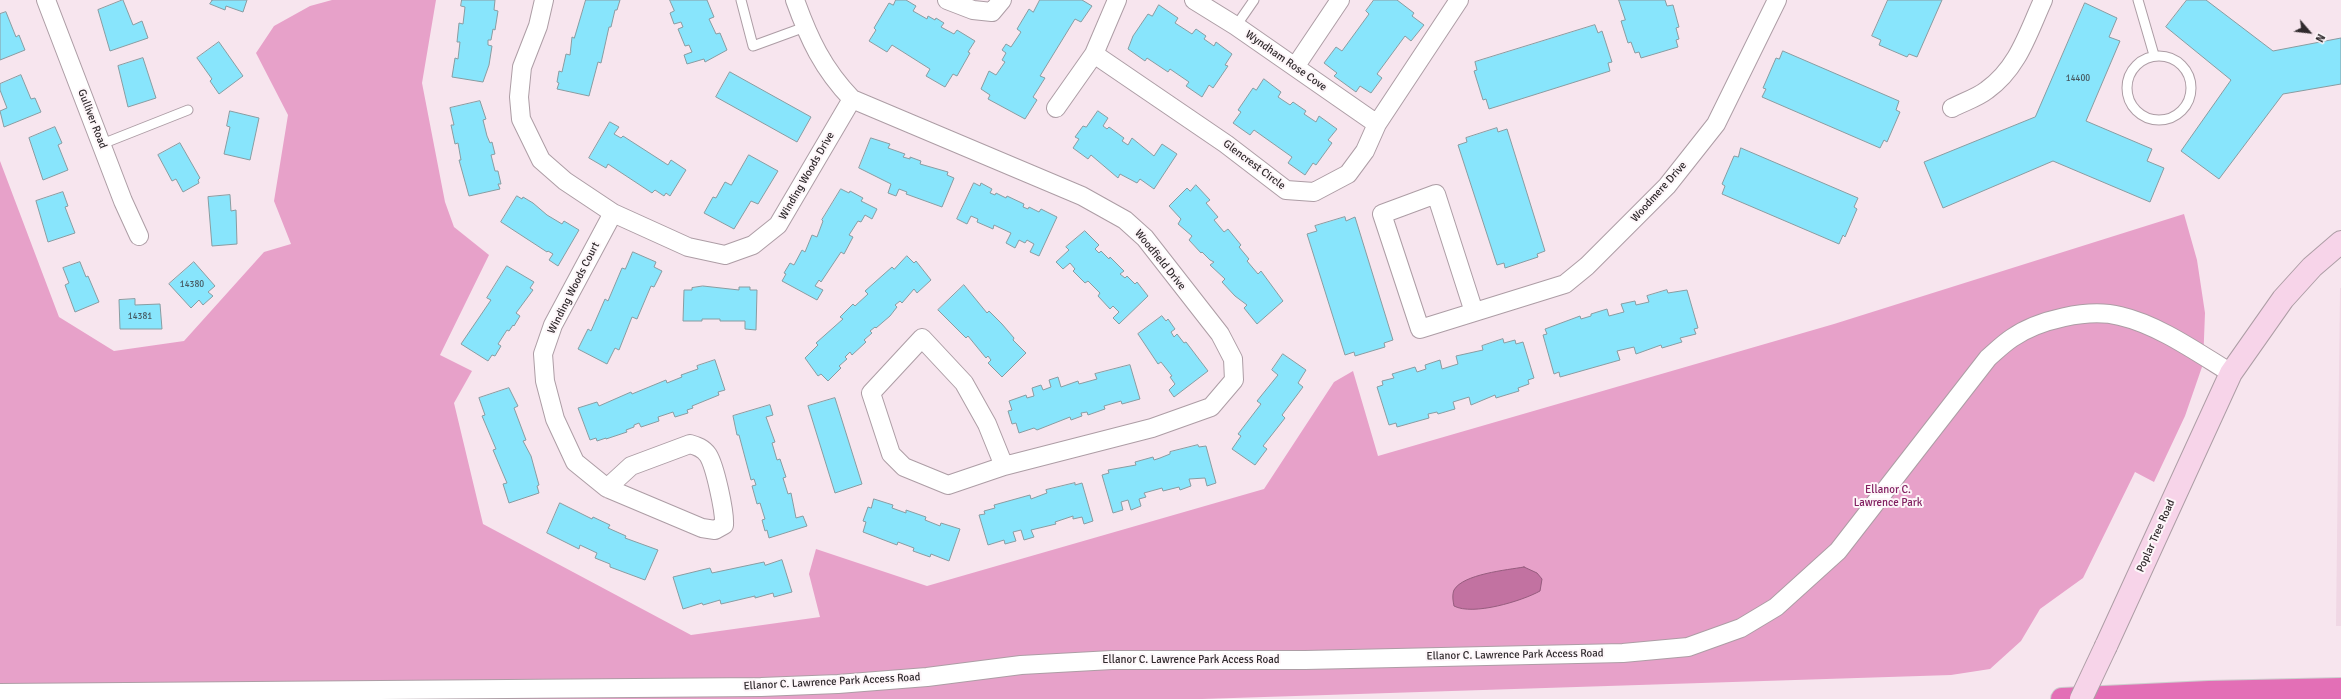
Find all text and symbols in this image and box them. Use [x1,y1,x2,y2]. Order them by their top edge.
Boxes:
north arrow [2289,12,2329,52]
street label: Wyndham Rose Cove [1243,28,1329,94]
text: N [2313,31,2328,44]
house number: 14400 [2066,74,2090,84]
street label: Gulliver Road [75,87,109,151]
street label: Winding Woods Drive [776,130,838,222]
street label: Glencrest Circle [1220,137,1288,193]
street label: Woodmere Drive [1628,159,1690,225]
street label: Woodfield Drive [1132,227,1188,293]
street label: Winding Woods Court [545,240,603,336]
house number: 14380 [180,280,204,290]
house number: 14381 [128,312,152,322]
park label: Ellanor C. Lawrence Park [1854,483,1922,509]
street label: Poplar Tree Road [2134,497,2178,575]
street label: Ellanor C. Lawrence Park Access Road [1426,647,1604,663]
street label: Ellanor C. Lawrence Park Access Road [1102,653,1280,667]
street label: Ellanor C. Lawrence Park Access Road [743,671,921,693]

